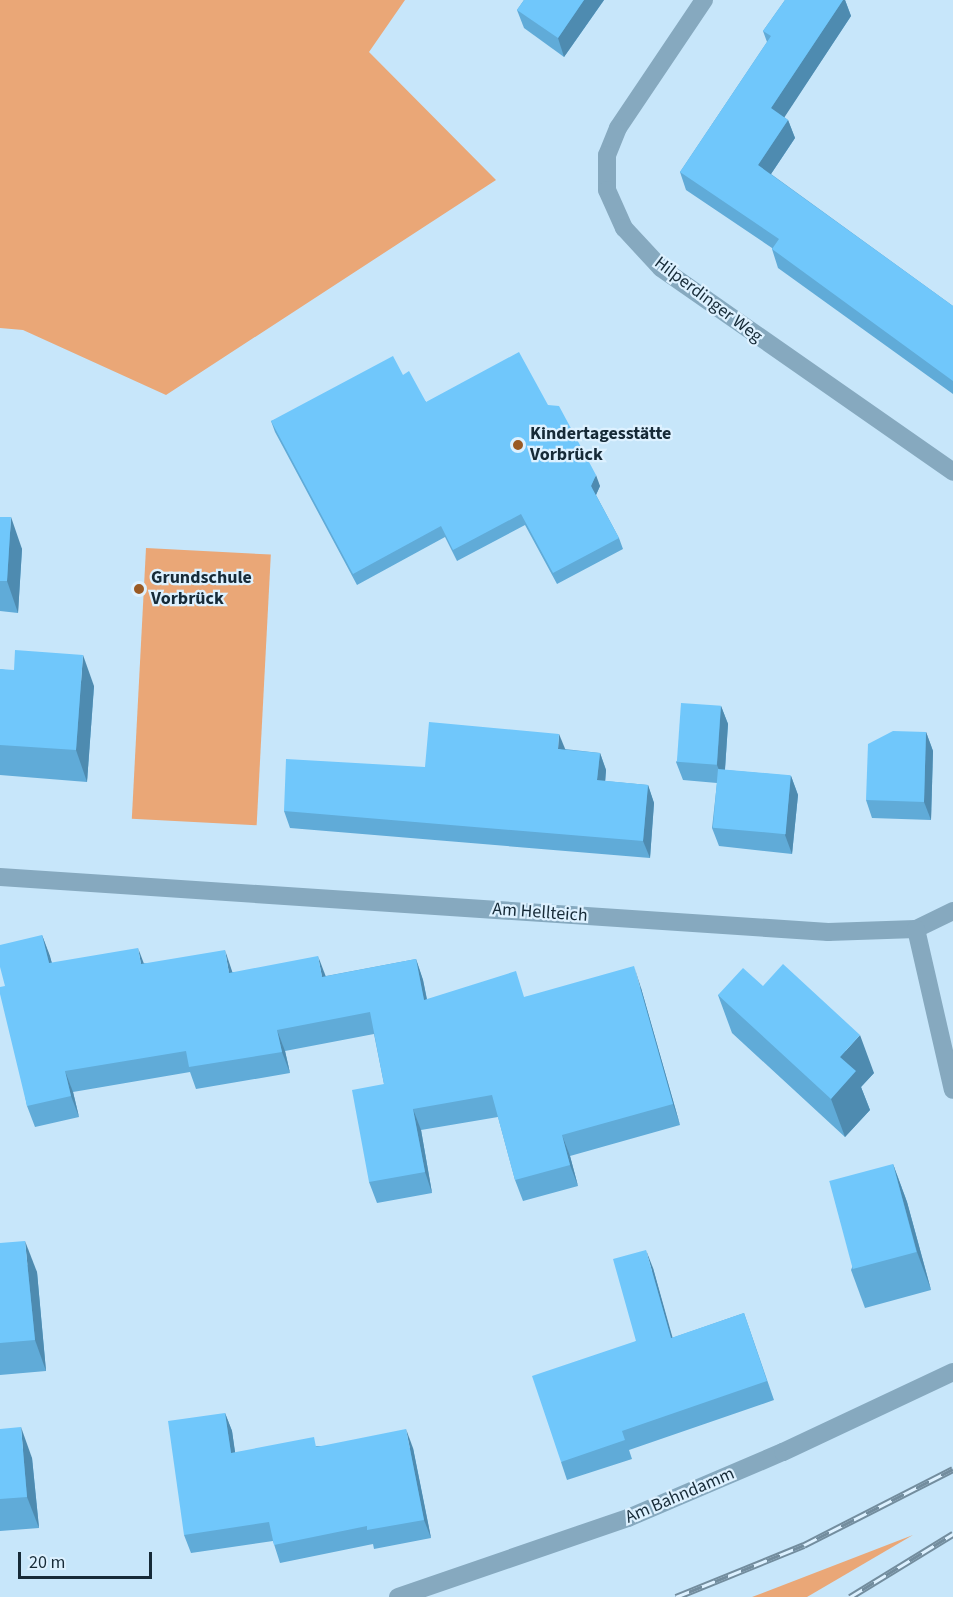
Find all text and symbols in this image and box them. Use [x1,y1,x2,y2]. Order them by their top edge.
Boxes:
street label: Hilperdinger Weg [650,252,766,348]
place label: Kindertagesstätte Vorbrück [530,424,671,466]
marker: Kindertagesstätte Vorbrück [511,438,525,452]
place label: Grundschule Vorbrück [151,568,252,610]
marker: Grundschule Vorbrück [132,582,146,596]
street label: Am Hellteich [492,899,588,927]
street label: Am Bahndamm [622,1463,738,1529]
scale bar [21,1540,154,1578]
text: 20 m [29,1550,65,1575]

